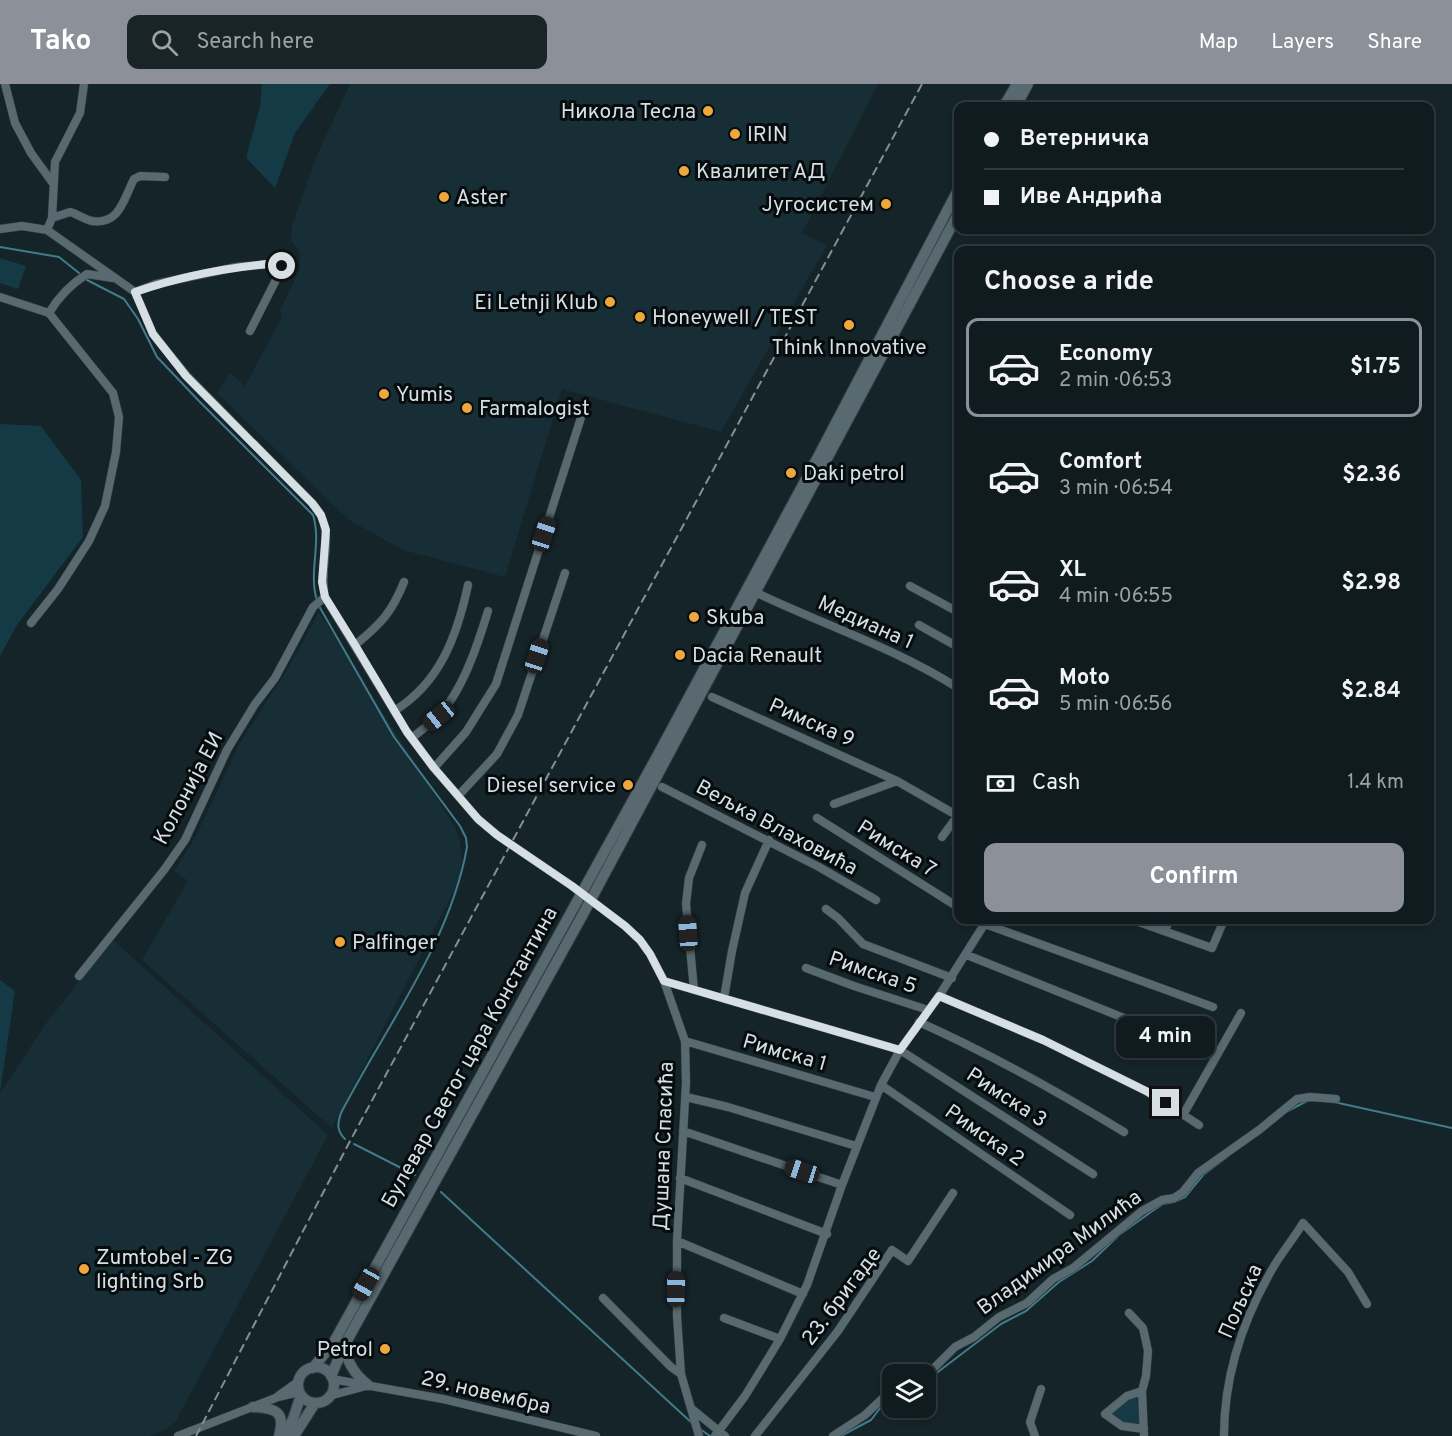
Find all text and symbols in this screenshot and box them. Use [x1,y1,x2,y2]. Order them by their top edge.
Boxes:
search box [127,15,547,69]
text: Tako [30,24,91,60]
icon: search [148,26,181,59]
text: Search here [196,29,314,56]
text: Map [1199,29,1238,56]
text: Layers [1271,29,1334,56]
text: Share [1367,29,1422,56]
place label: Никола Тесла [561,99,696,126]
marker: Никола Тесла [701,104,715,118]
place label: IRIN [747,122,788,149]
text: Ветерничка [1020,126,1149,153]
marker: IRIN [728,127,742,141]
place label: Квалитет АД [696,159,825,186]
marker: Квалитет АД [677,164,691,178]
text: Иве Андрића [1020,184,1162,211]
place label: Aster [456,185,507,212]
marker: Aster [437,190,451,204]
place label: Југосистем [761,192,874,219]
marker: Југосистем [879,197,893,211]
route start [268,252,295,279]
text: Choose a ride [984,265,1154,299]
place label: Ei Letnji Klub [474,290,598,317]
marker: Ei Letnji Klub [603,295,617,309]
place label: Honeywell / TEST [652,305,818,332]
marker: Honeywell / TEST [633,310,647,324]
marker: Think Innovative [842,318,856,332]
place label: Think Innovative [772,335,926,362]
icon: car [987,341,1041,395]
text: Economy [1059,341,1153,368]
text: $1.75 [1350,354,1401,381]
text: 2 min · 06:53 [1059,368,1172,394]
place label: Yumis [396,382,453,409]
marker: Yumis [377,387,391,401]
place label: Farmalogist [479,396,590,423]
marker: Farmalogist [460,401,474,415]
icon: car [987,449,1041,503]
text: Comfort [1059,449,1142,476]
place label: Daki petrol [803,461,905,488]
text: $2.36 [1342,462,1401,489]
marker: Daki petrol [784,466,798,480]
text: 3 min · 06:54 [1059,476,1173,502]
car [530,514,558,554]
icon: car [987,557,1041,611]
text: XL [1059,557,1086,584]
text: $2.98 [1342,570,1401,597]
text: 4 min · 06:55 [1059,584,1173,610]
street label: Медиана 1 [813,590,918,656]
place label: Skuba [706,605,764,632]
marker: Skuba [687,610,701,624]
car [523,636,551,676]
place label: Dacia Renault [692,643,822,670]
marker: Dacia Renault [673,648,687,662]
icon: car [987,665,1041,719]
text: Moto [1059,665,1110,692]
text: $2.84 [1341,678,1401,705]
text: 5 min · 06:56 [1059,692,1172,718]
street label: Римска 9 [764,693,858,754]
car [419,698,459,734]
street label: Колонија ЕИ [148,728,230,850]
icon: cash [984,767,1017,800]
text: Cash [1032,770,1081,797]
text: 1.4 km [1347,770,1404,796]
place label: Diesel service [486,773,616,800]
street label: Вељка Влаховића [691,774,862,882]
marker: Diesel service [621,778,635,792]
street label: Римска 7 [851,814,941,884]
button: Confirm [984,843,1404,912]
street label: Булевар Светог цара Константина [376,902,565,1213]
car [678,914,698,952]
place label: Palfinger [352,930,437,957]
marker: Palfinger [333,935,347,949]
street label: Римска 5 [825,946,920,1001]
callout: 4 min [1116,1016,1216,1058]
text: 4 min [1139,1024,1192,1050]
street label: Римска 1 [739,1029,830,1078]
street label: Душана Спасића [648,1061,681,1231]
street label: Римска 3 [961,1062,1052,1134]
route end [1152,1089,1179,1116]
street label: Римска 2 [939,1099,1029,1173]
car [782,1157,822,1185]
street label: Владимира Милића [972,1184,1148,1322]
street label: 23. бригаде [796,1242,888,1352]
place label: Zumtobel - ZG lighting Srb [96,1245,233,1296]
street label: Пољска [1213,1260,1270,1343]
marker: Zumtobel - ZG lighting Srb [77,1262,91,1276]
car [349,1264,383,1304]
car [667,1271,685,1307]
place label: Petrol [317,1337,373,1364]
marker: Petrol [378,1342,392,1356]
map controls [882,1364,936,1418]
button: layers [882,1364,936,1418]
street label: 29. новембра [418,1365,553,1421]

